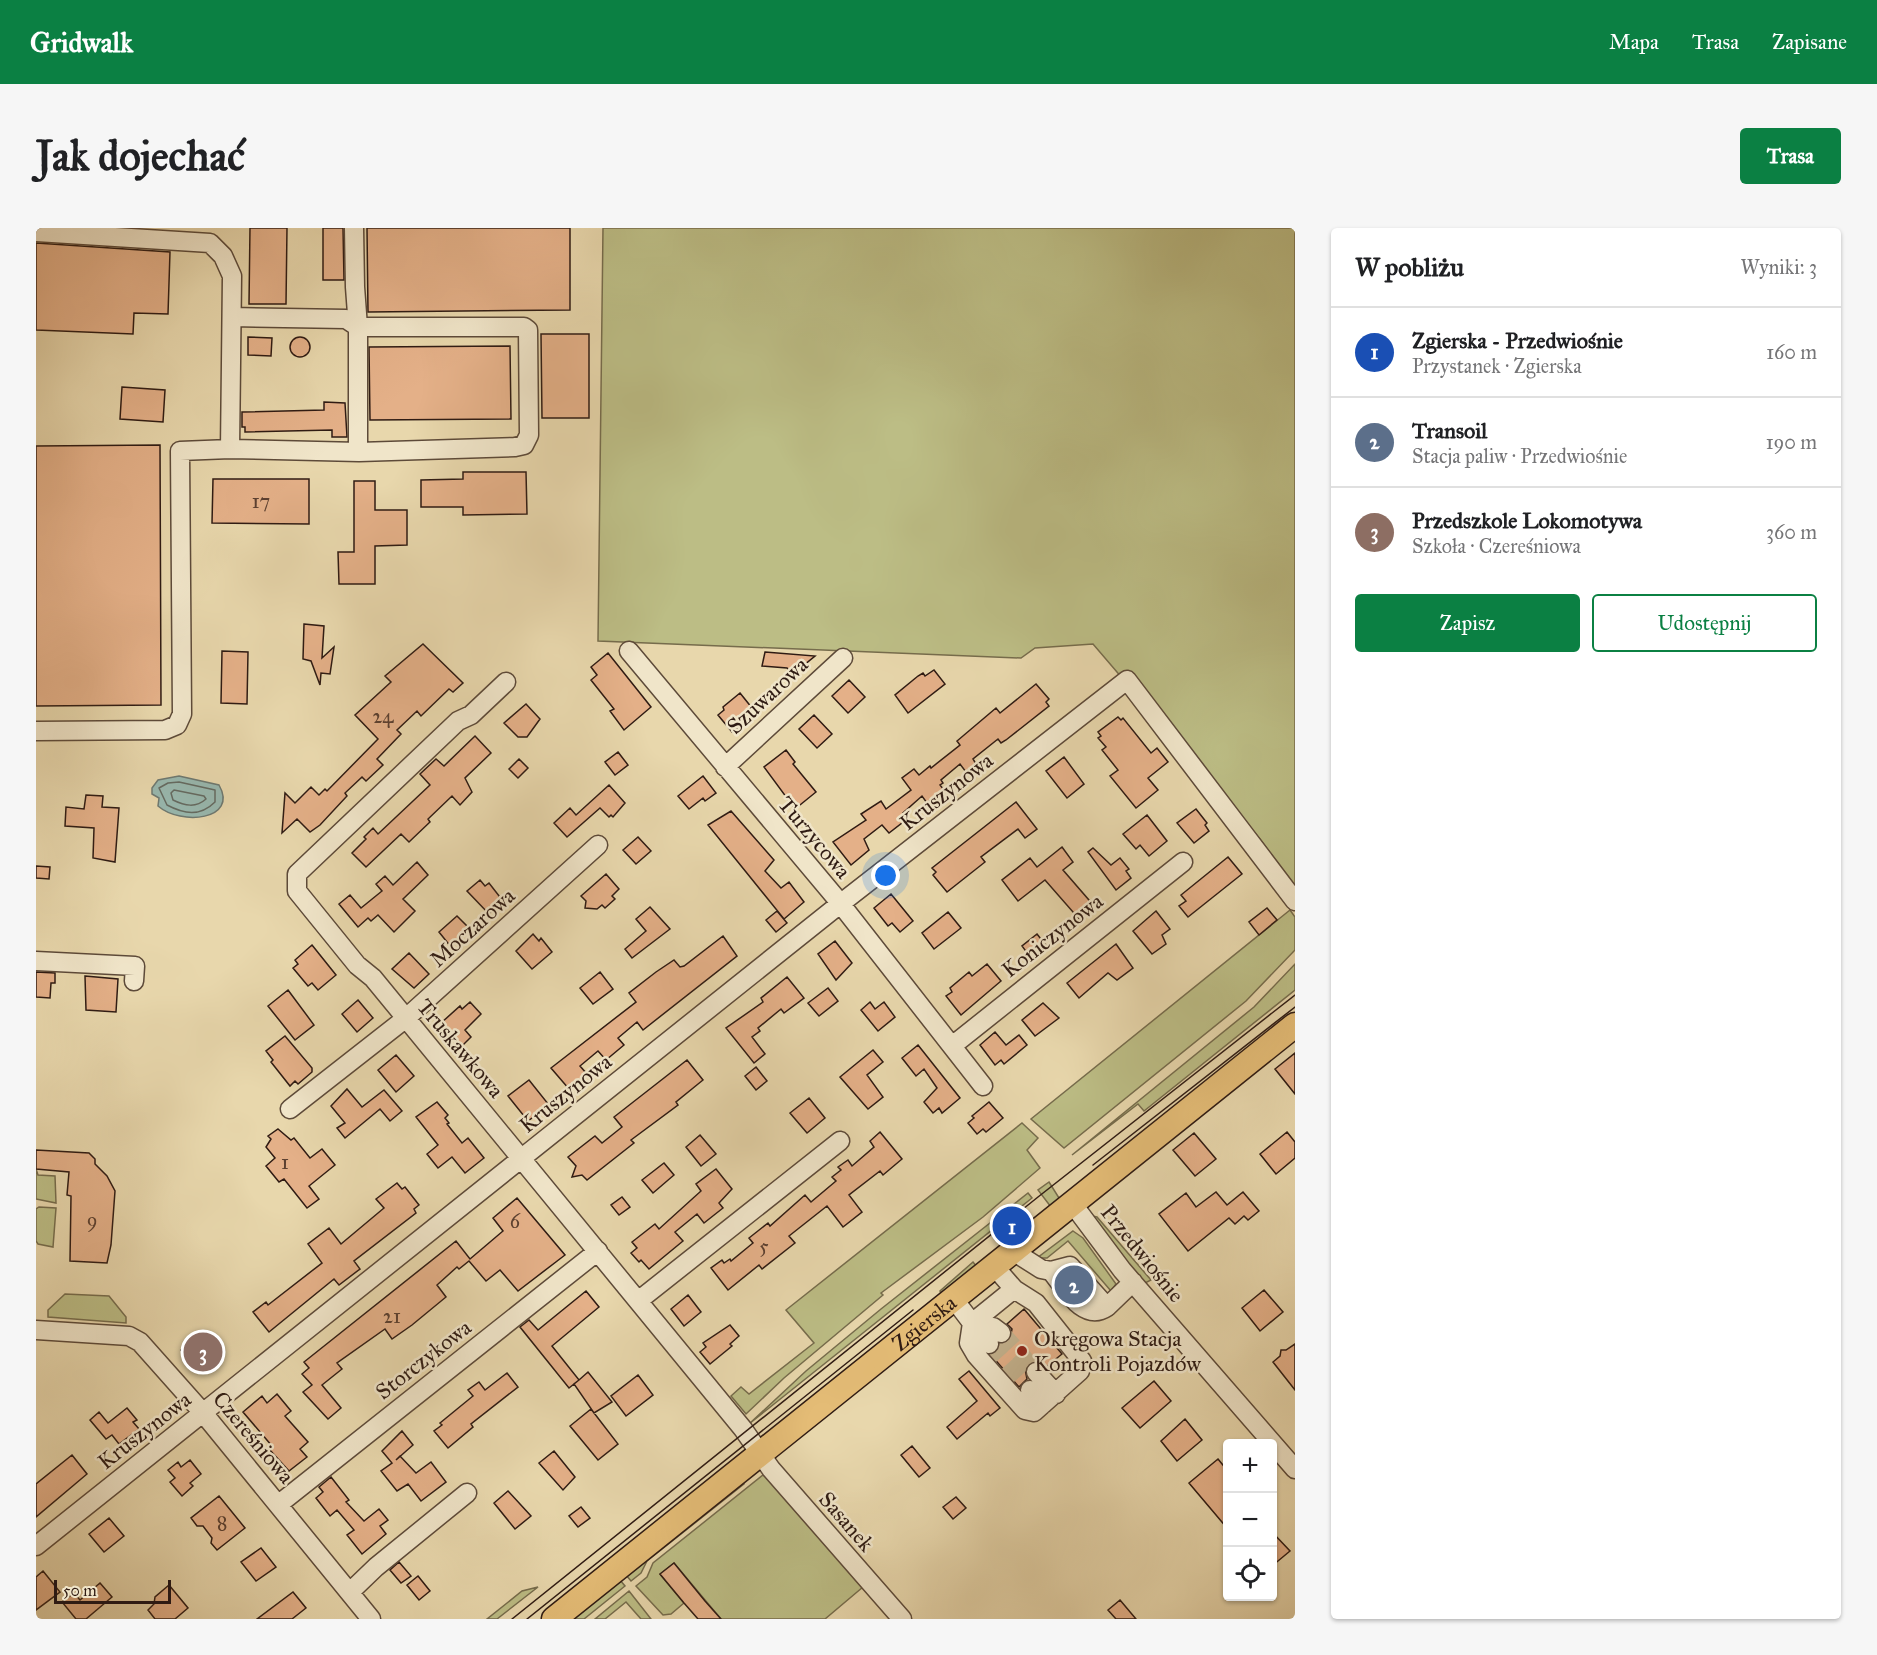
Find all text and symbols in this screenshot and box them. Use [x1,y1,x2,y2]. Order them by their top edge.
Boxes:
text: Gridwalk [30,25,133,60]
text: Mapa [1609,29,1659,55]
text: Trasa [1692,29,1739,55]
text: Zapisane [1772,29,1847,55]
button: Trasa [1740,128,1841,184]
text: Jak dojechać [36,130,245,182]
text: W pobliżu [1355,251,1464,283]
text: Wyniki: 3 [1740,255,1817,279]
text: Zgierska - Przedwiośnie [1412,327,1623,354]
text: 1 [1371,340,1378,364]
text: 160 m [1766,340,1817,364]
text: Przystanek · Zgierska [1412,354,1582,378]
text: Transoil [1412,417,1487,444]
text: 2 [1370,430,1379,454]
text: 190 m [1766,430,1817,454]
text: Stacja paliw · Przedwiośnie [1412,444,1627,468]
house number: 17 [252,489,270,513]
text: Przedszkole Lokomotywa [1412,507,1642,534]
text: 3 [1371,520,1379,544]
text: 360 m [1766,520,1817,544]
text: Szkoła · Czereśniowa [1412,534,1581,558]
button: Zapisz [1355,594,1580,652]
button: Udostępnij [1592,594,1817,652]
street label: Szuwarowa [721,651,814,740]
house number: 24 [372,704,394,728]
street label: Kruszynowa [894,746,999,836]
street label: Turzycowa [772,791,857,884]
your location [871,861,900,890]
street label: Moczarowa [424,882,521,973]
street label: Koniczynowa [996,887,1109,983]
street label: Truskawkowa [411,993,510,1104]
street label: Kruszynowa [514,1048,617,1139]
house number: 1 [281,1150,289,1174]
street label: Przedwiośnie [1095,1199,1190,1308]
pin: 1 [992,1204,1032,1248]
house number: 9 [87,1208,97,1232]
house number: 6 [510,1209,521,1233]
house number: 5 [759,1234,769,1258]
pin: 2 [1054,1262,1094,1308]
street label: Zgierska [887,1289,962,1357]
house number: 21 [383,1304,401,1328]
street label: Storczykowa [370,1313,477,1405]
place label: Okręgowa Stacja Kontroli Pojazdów [1034,1325,1202,1377]
pin: 3 [184,1330,222,1374]
marker: Okręgowa Stacja Kontroli Pojazdów [1015,1344,1029,1358]
street label: Kruszynowa [92,1385,197,1475]
street label: Czereśniowa [207,1386,300,1490]
map controls [1223,1439,1277,1601]
button: + [1223,1439,1277,1493]
street label: Sasanek [813,1486,880,1557]
button: − [1223,1493,1277,1547]
house number: 8 [217,1511,227,1535]
button: locate [1223,1547,1277,1601]
scale bar [54,1577,171,1604]
text: 50 m [63,1581,97,1600]

